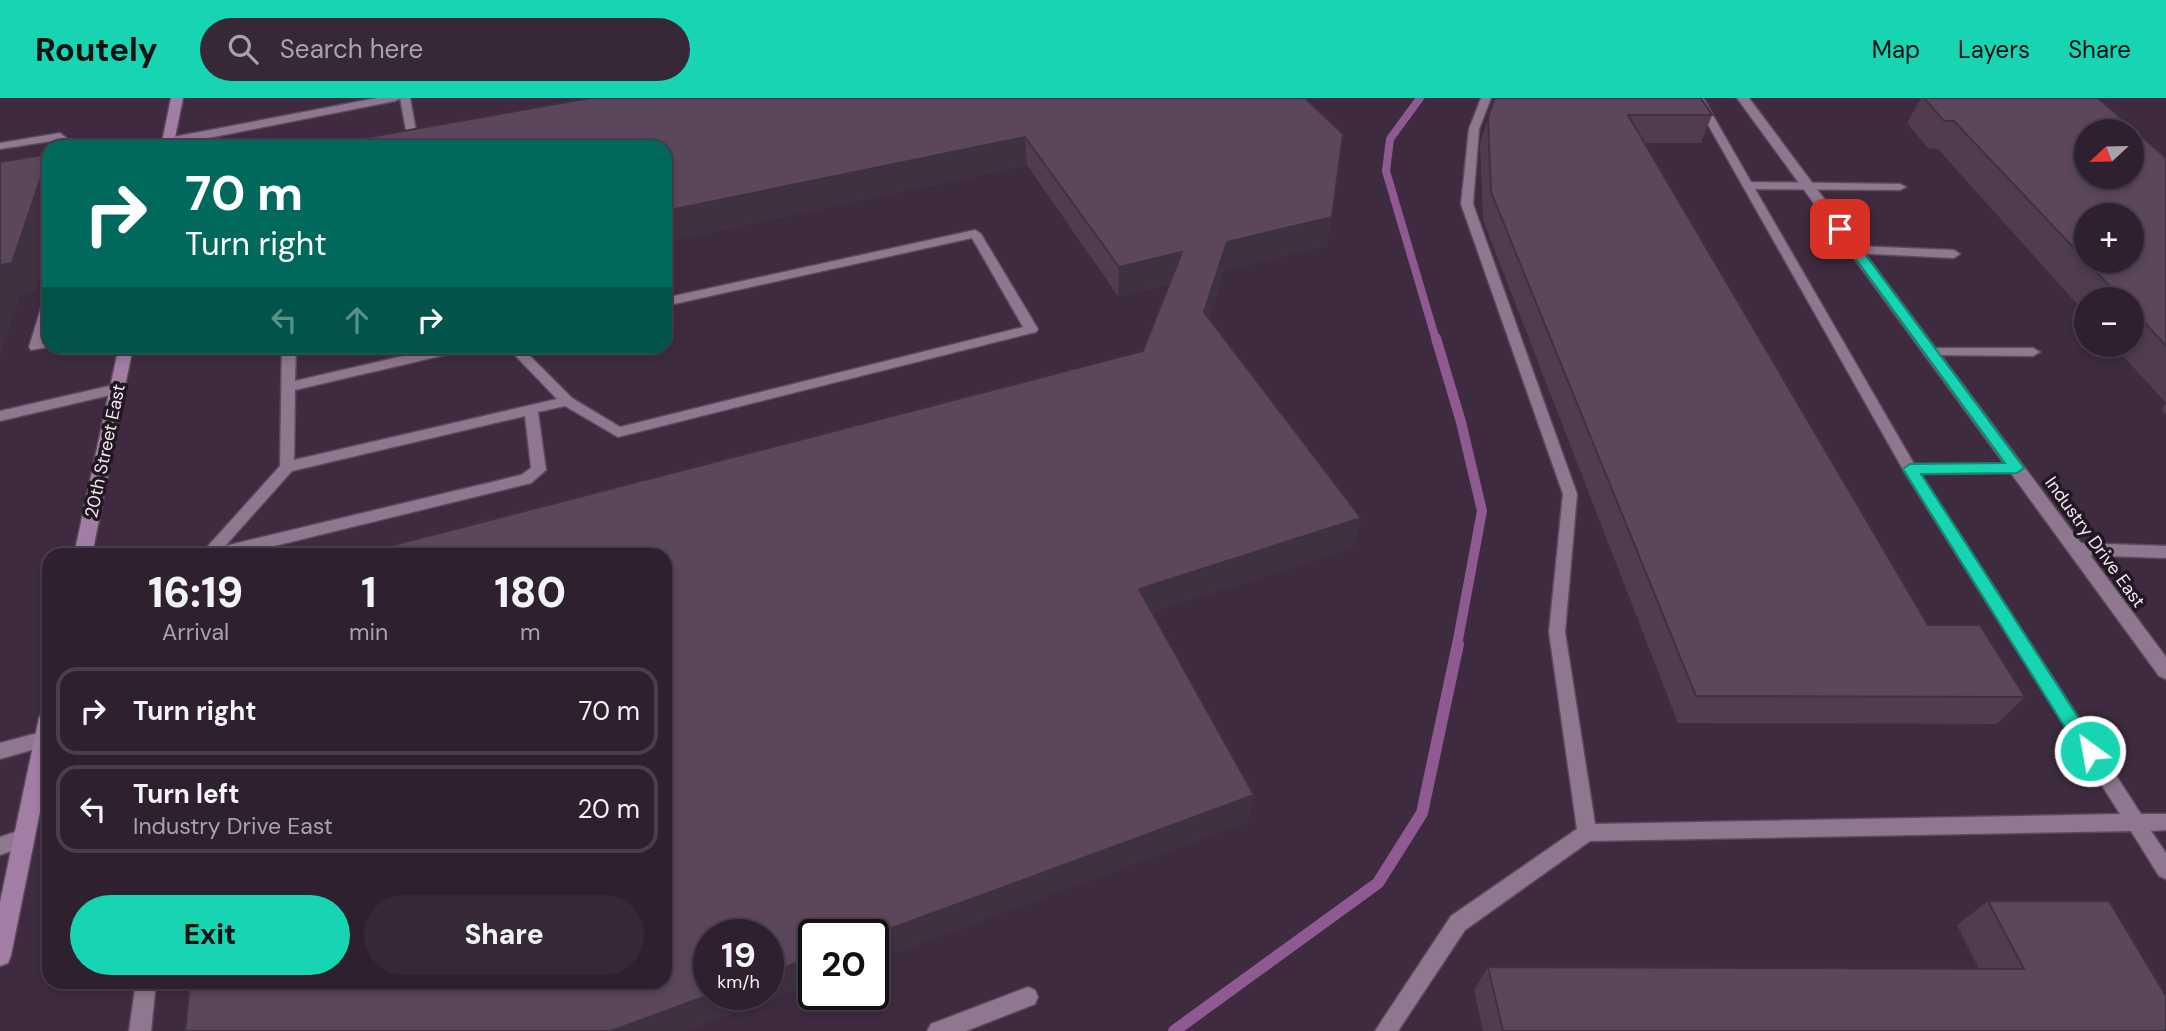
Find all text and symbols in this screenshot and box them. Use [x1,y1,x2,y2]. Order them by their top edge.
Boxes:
search box [200,18,690,81]
text: Routely [35,28,158,71]
icon: search [224,30,262,68]
text: Search here [280,32,423,66]
text: Map [1872,34,1920,65]
text: Layers [1958,34,2030,65]
text: Share [2068,34,2131,65]
north arrow [2074,119,2144,189]
map controls [2074,119,2144,357]
text: 70 m [185,161,303,225]
icon: right [70,168,161,259]
pin [1810,199,1870,259]
button: + [2074,203,2144,273]
icon: arrive [1821,210,1859,248]
text: Turn right [185,223,327,265]
button: − [2074,287,2144,357]
icon: left [265,301,303,339]
icon: ahead [338,301,376,339]
icon: right [411,301,449,339]
street label: 20th Street East [79,382,131,520]
street label: Industry Drive East [2039,472,2151,612]
text: 16:19 [148,565,243,620]
text: 1 [361,565,376,620]
text: 180 [494,565,566,620]
text: Arrival [162,617,229,647]
text: min [349,617,388,647]
text: m [520,617,540,647]
icon: right [74,692,112,730]
text: Turn right [133,694,257,728]
text: 70 m [579,694,640,728]
position arrow [2053,714,2127,788]
text: Turn left [133,777,240,811]
icon: left [74,790,112,828]
text: 20 m [577,792,640,826]
text: Industry Drive East [133,811,333,841]
button: Exit [70,895,350,975]
button: Share [364,895,644,975]
speed limit sign: 20 [798,919,889,1010]
text: 19 [721,932,756,978]
text: km/h [717,970,760,994]

